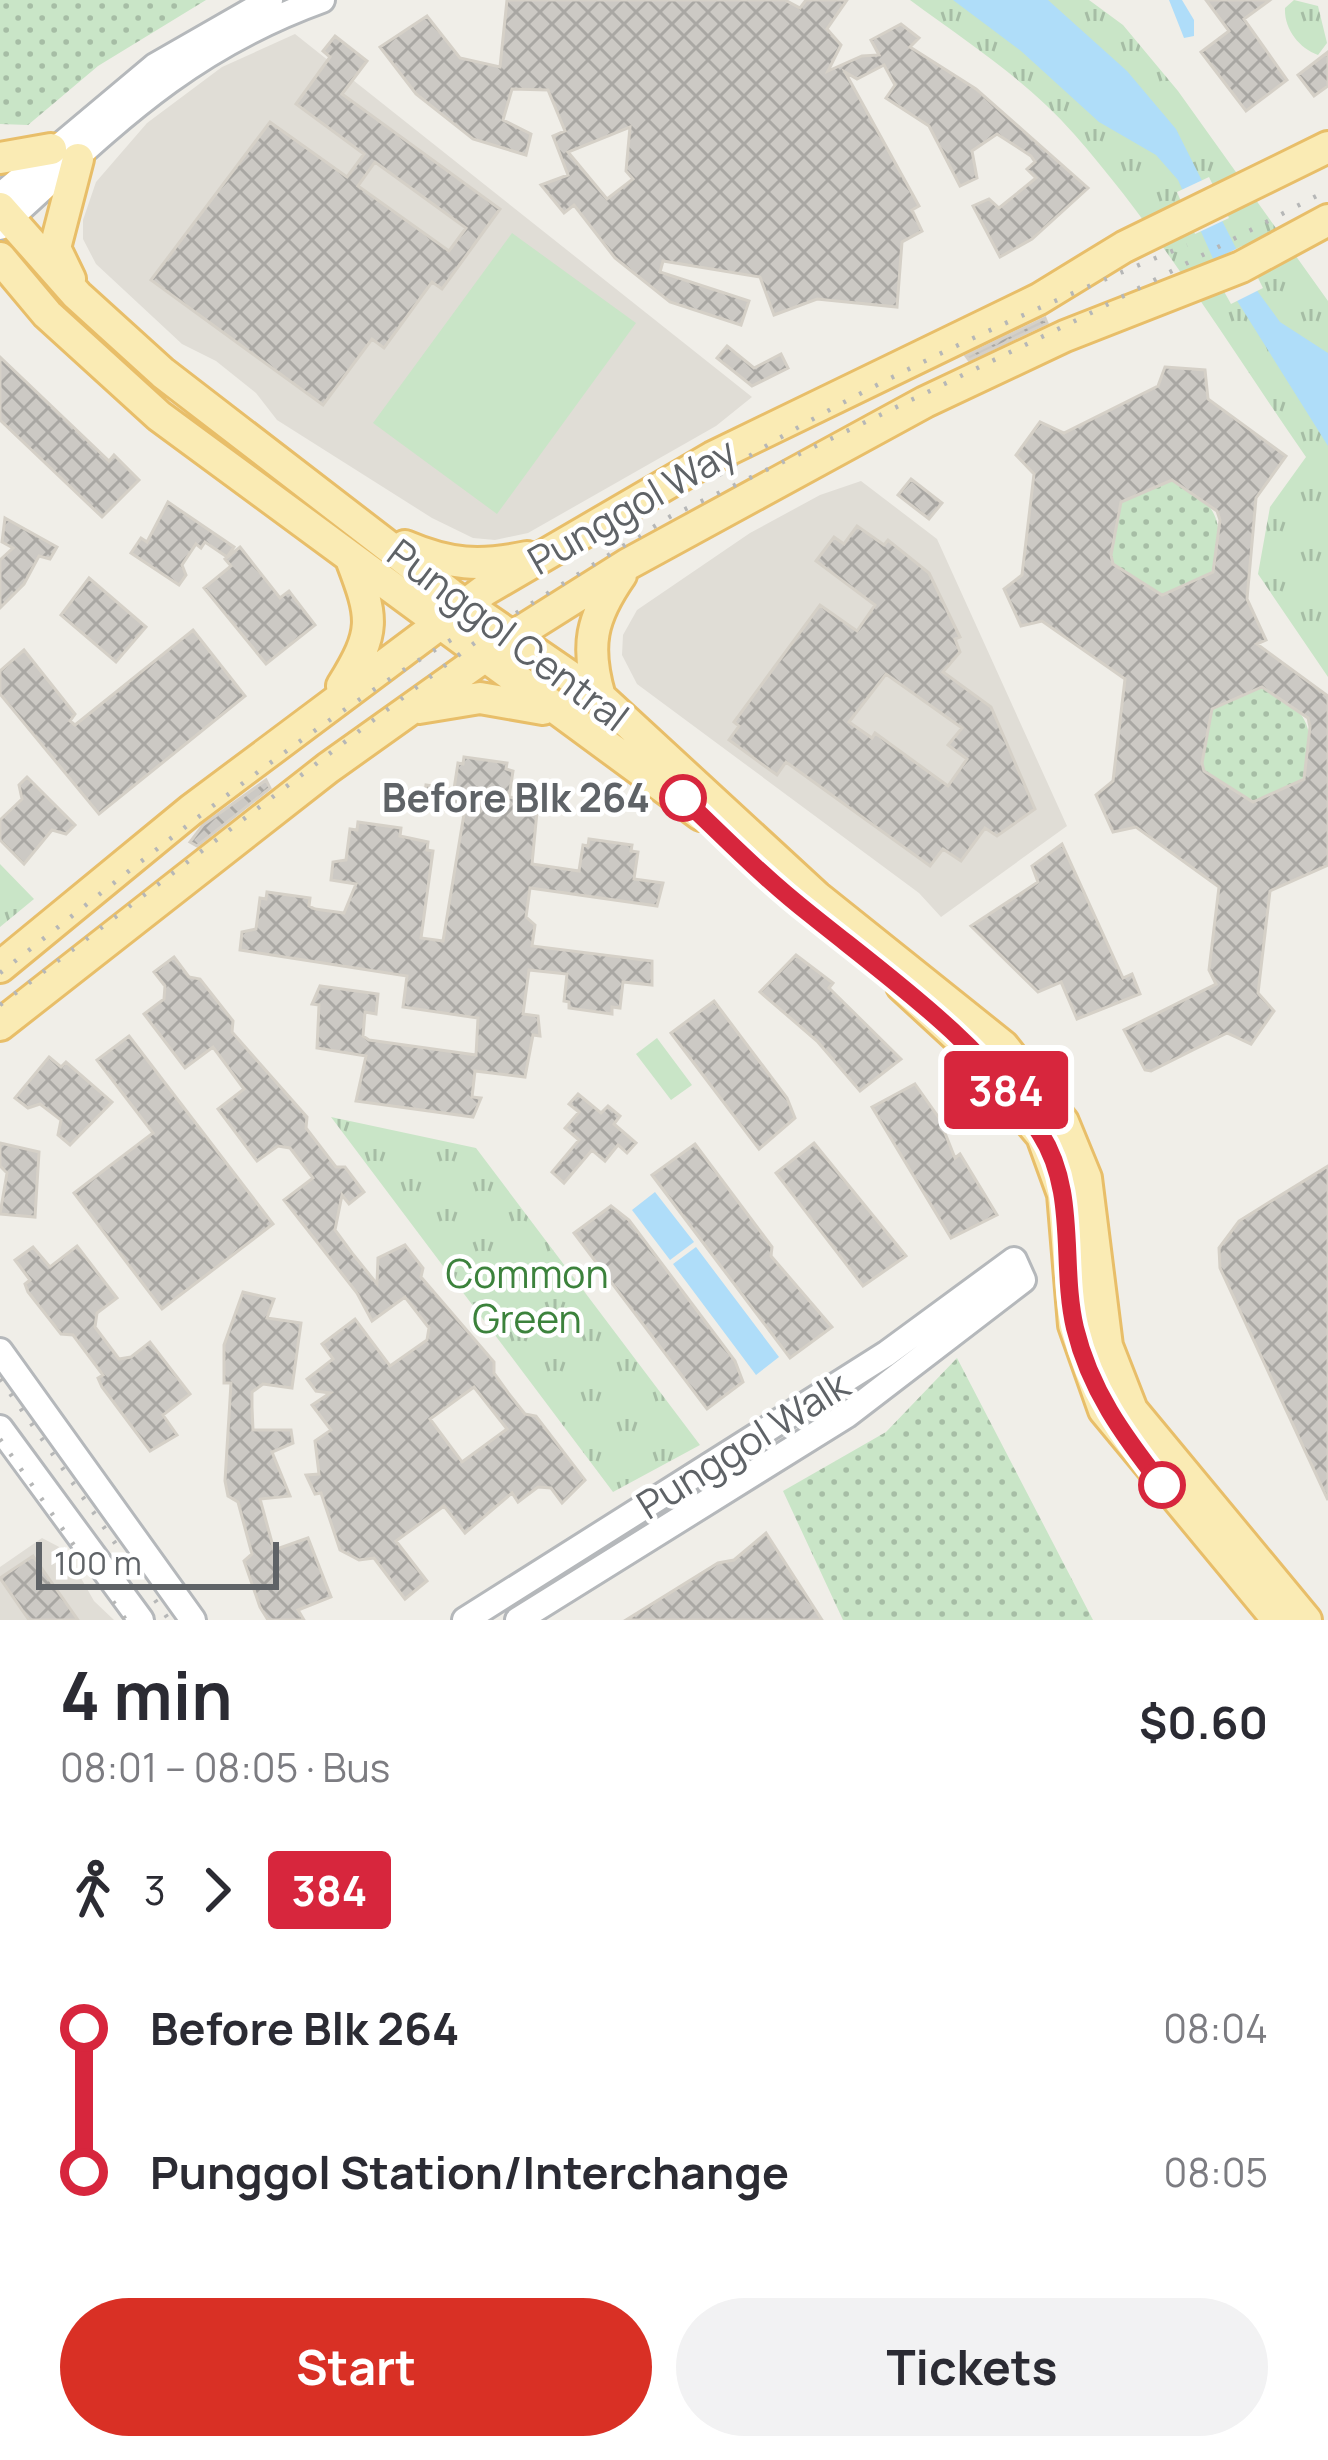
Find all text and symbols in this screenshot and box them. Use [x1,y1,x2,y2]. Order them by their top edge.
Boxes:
street label: Punggol Way [518,424,745,586]
street label: Punggol Central [377,526,640,743]
place label: Before Blk 264 [382,770,650,824]
marker: Before Blk 264 [661,776,705,820]
line badge: 384 [937,1051,1075,1129]
text: 384 [968,1061,1044,1119]
park label: Common Green [445,1246,609,1345]
street label: Punggol Walk [626,1357,860,1531]
unlabelled marker [1140,1463,1184,1507]
scale bar [36,1536,279,1589]
text: 100 m [54,1540,142,1585]
text: 4 min [60,1650,233,1740]
text: $0.60 [1139,1691,1268,1753]
text: 08:01 – 08:05 · Bus [60,1740,390,1794]
icon: walk [60,1857,126,1923]
icon: forward [184,1857,250,1923]
text: 384 [292,1861,367,1919]
text: 3 [144,1863,166,1917]
text: Before Blk 264 [150,1997,459,2059]
text: 08:04 [1163,2001,1268,2055]
text: Punggol Station/Interchange [150,2141,789,2203]
text: 08:05 [1164,2145,1268,2199]
button: Start [60,2298,652,2436]
button: Tickets [676,2298,1268,2436]

